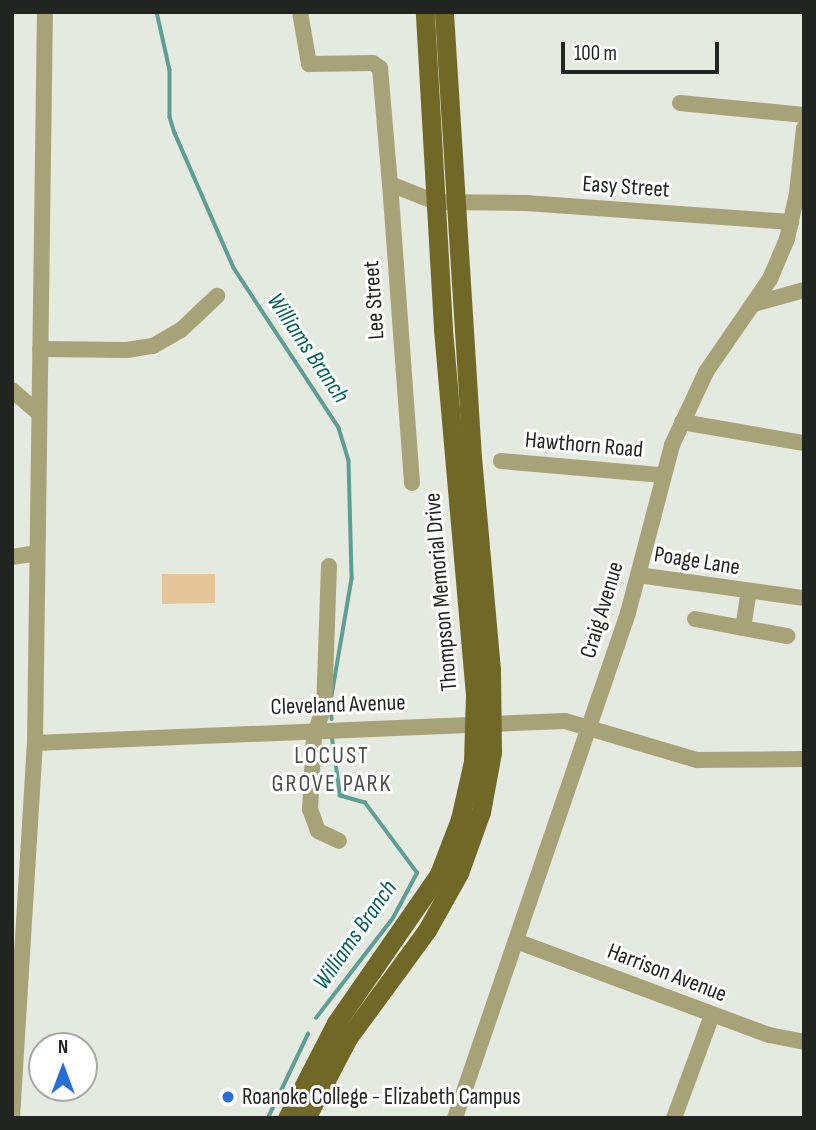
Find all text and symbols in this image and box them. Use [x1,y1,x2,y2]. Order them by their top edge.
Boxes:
scale bar [564,28,722,72]
text: 100 m [574,41,617,66]
street label: Easy Street [582,170,670,204]
street label: Lee Street [357,260,391,340]
water label: Williams Branch [261,288,355,408]
street label: Hawthorn Road [524,426,644,464]
street label: Thompson Memorial Drive [419,492,463,692]
street label: Poage Lane [652,541,742,581]
street label: Craig Avenue [574,558,630,662]
street label: Cleveland Avenue [270,689,406,721]
district label: LOCUST GROVE PARK [273,742,391,798]
water label: Williams Branch [307,875,403,995]
street label: Harrison Avenue [603,938,731,1008]
north arrow [28,1032,98,1102]
text: N [58,1036,68,1059]
place label: Roanoke College - Elizabeth Campus [242,1083,520,1111]
marker: Roanoke College - Elizabeth Campus [220,1089,236,1105]

